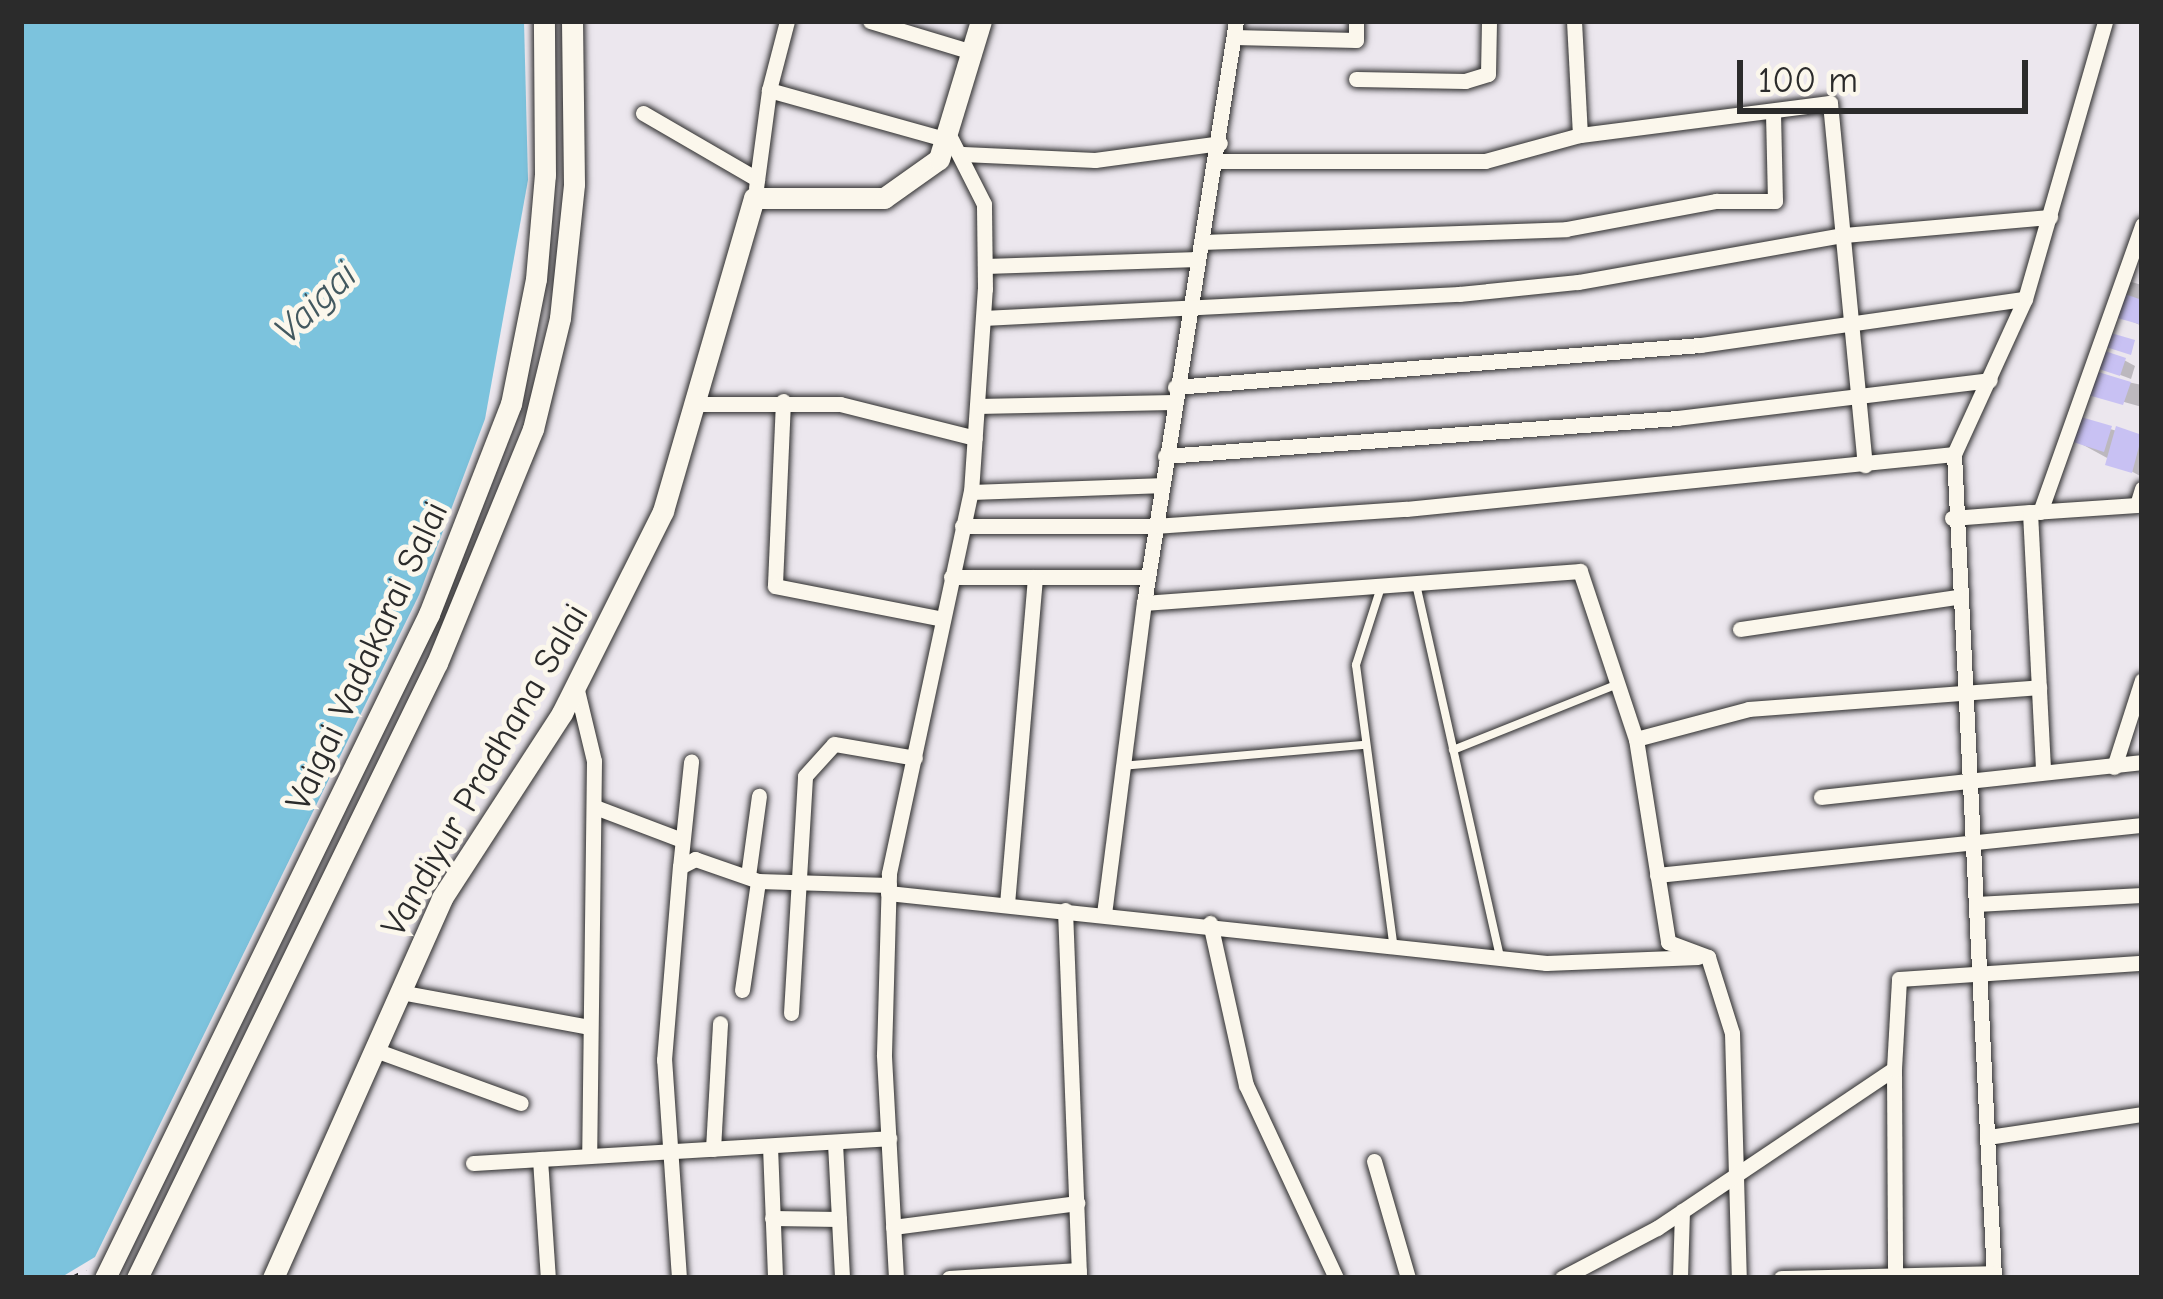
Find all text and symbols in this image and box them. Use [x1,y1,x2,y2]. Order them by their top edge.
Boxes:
scale bar [1743,36,2034,110]
text: 100 m [1758,60,1858,101]
water label: Vaigai [265,252,367,354]
street label: Vaigai Vadakarai Salai [276,495,458,817]
street label: Vandiyur Pradhana Salai [372,596,598,944]

